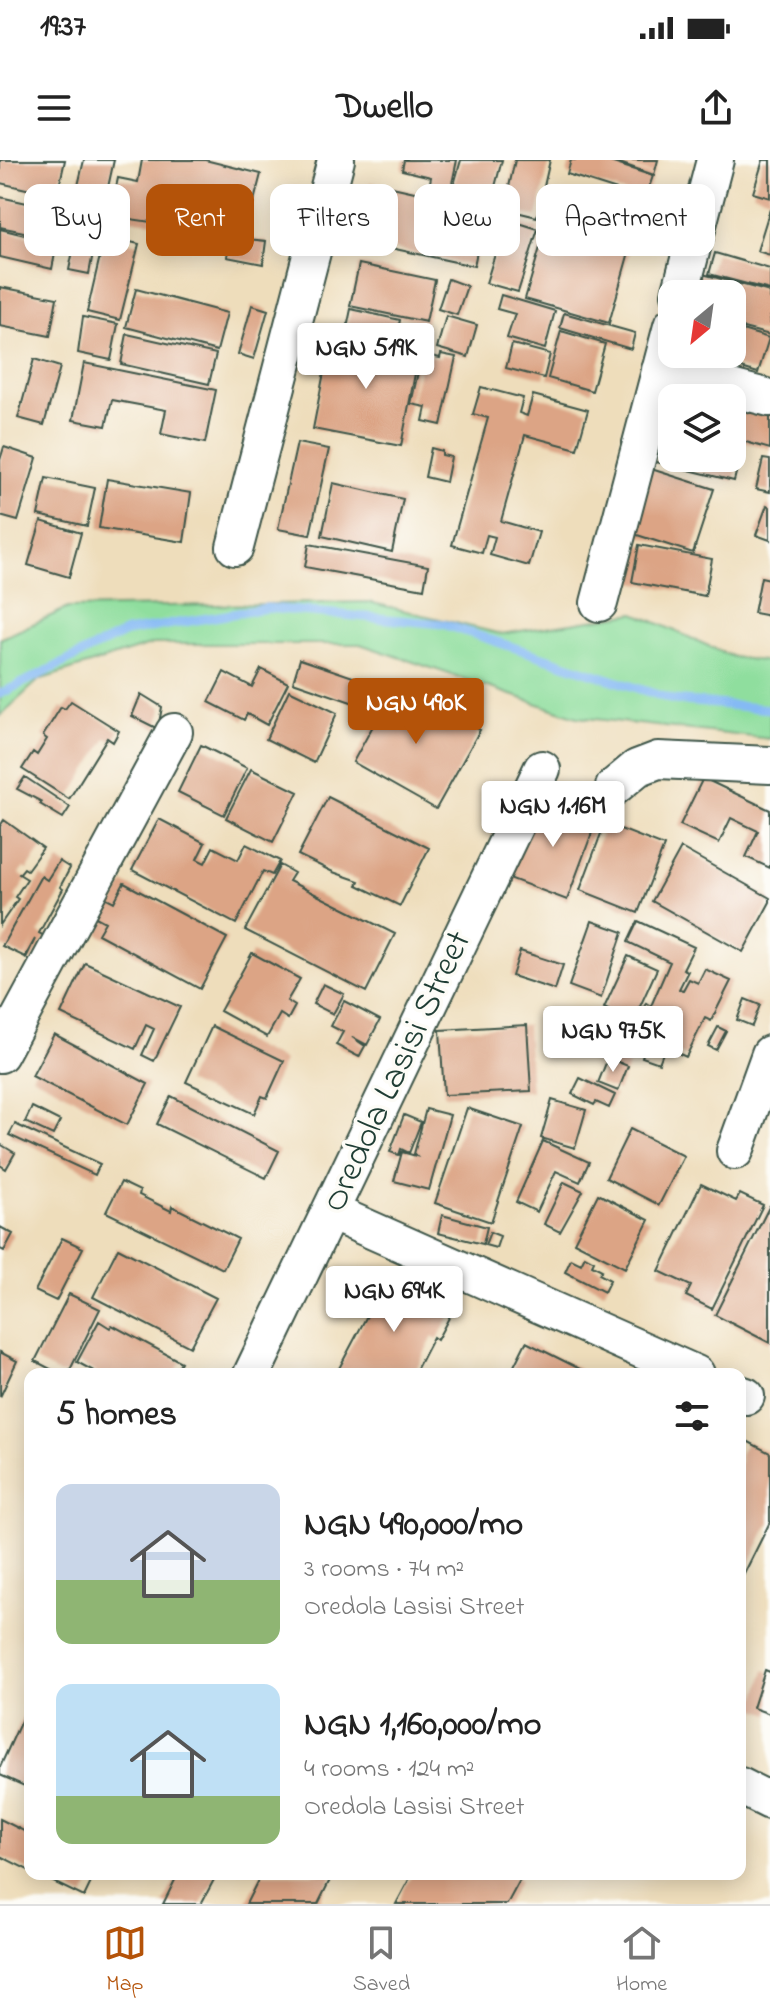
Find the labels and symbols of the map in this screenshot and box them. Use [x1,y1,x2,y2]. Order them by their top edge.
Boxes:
north arrow [658,280,746,368]
pin: NGN 519K [283,323,449,391]
pin: NGN 490K [333,678,499,746]
pin: NGN 1.16M [461,781,645,849]
street label: Oredola Lasisi Street [309,922,487,1222]
pin: NGN 975K [530,1006,696,1074]
pin: NGN 694K [311,1266,477,1334]

